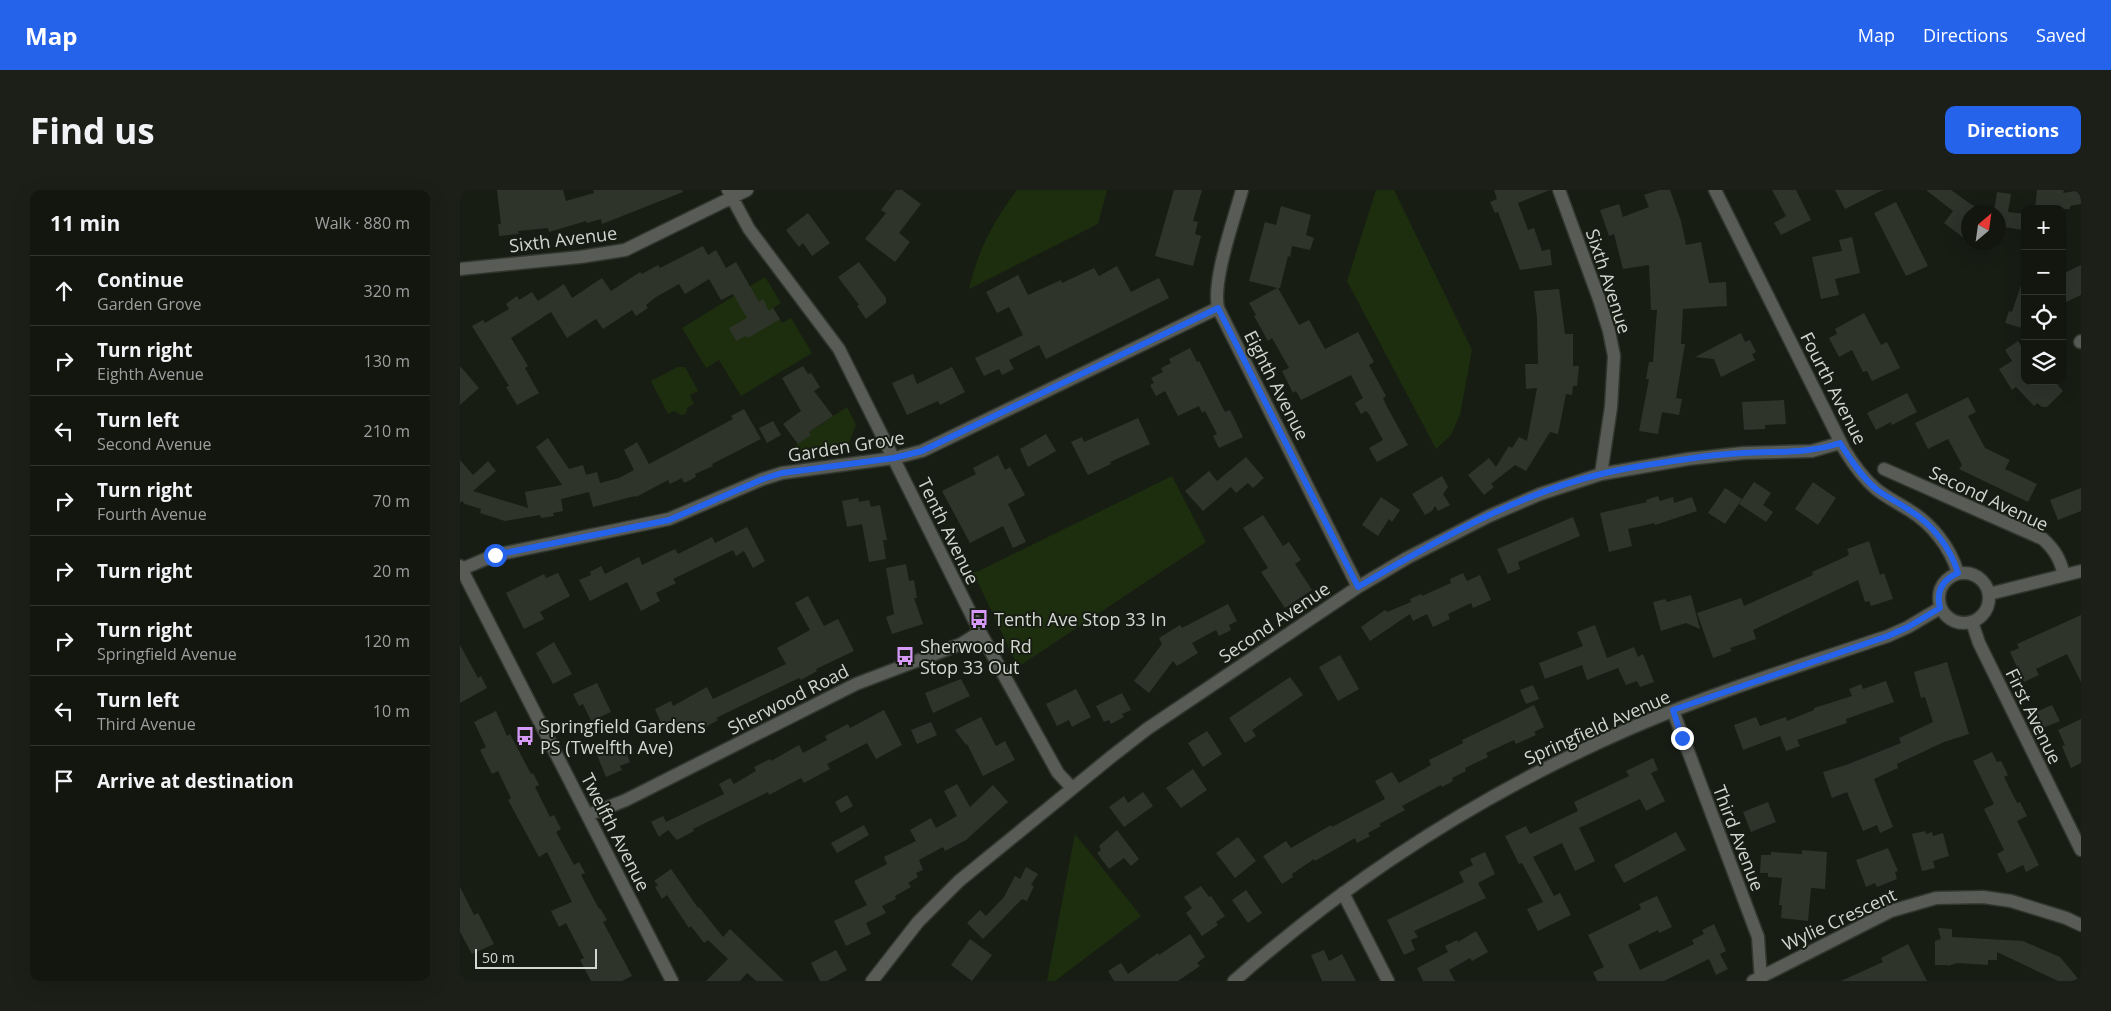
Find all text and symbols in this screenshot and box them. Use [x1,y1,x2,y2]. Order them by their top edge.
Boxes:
text: Map [25,19,77,52]
text: Map [1858,23,1895,47]
text: Directions [1923,23,2008,47]
text: Saved [2036,23,2086,47]
button: Directions [1945,106,2081,154]
text: Find us [30,107,155,154]
north arrow [1961,205,2006,250]
map controls [2021,205,2066,385]
button: + [2021,205,2066,250]
text: 11 min [50,209,120,237]
text: Walk · 880 m [315,212,410,234]
street label: Sixth Avenue [508,220,618,258]
street label: Sixth Avenue [1581,226,1637,336]
button: − [2021,250,2066,295]
text: Continue [97,267,184,293]
icon: ahead [50,277,78,305]
text: 320 m [364,280,410,302]
text: Garden Grove [97,293,202,315]
button: locate [2021,295,2066,340]
street label: Eighth Avenue [1239,326,1315,444]
street label: Fourth Avenue [1795,328,1873,448]
text: Turn right [97,337,192,363]
button: layers [2021,340,2066,385]
icon: right [50,347,78,375]
text: 130 m [364,350,410,372]
text: Eighth Avenue [97,363,204,385]
text: Turn left [97,407,179,433]
icon: left [50,417,78,445]
text: 210 m [364,420,410,442]
street label: Garden Grove [786,425,906,467]
text: Second Avenue [97,433,212,455]
street label: Second Avenue [1926,460,2052,536]
street label: Tenth Avenue [913,474,985,588]
text: Turn right [97,477,192,503]
icon: right [50,487,78,515]
text: 70 m [373,490,410,512]
text: Fourth Avenue [97,503,207,525]
route start [484,544,507,567]
icon: right [50,557,78,585]
text: Turn right [97,558,192,584]
text: 20 m [373,560,410,582]
street label: Second Avenue [1214,576,1334,668]
place label: Tenth Ave Stop 33 In [994,607,1166,631]
bus stop icon: Tenth Ave Stop 33 In [968,608,990,630]
text: Turn right [97,617,192,643]
icon: right [50,627,78,655]
text: 120 m [364,630,410,652]
place label: Sherwood Rd Stop 33 Out [920,634,1032,679]
text: Springfield Avenue [97,643,237,665]
bus stop icon: Sherwood Rd Stop 33 Out [894,645,916,667]
street label: Sherwood Road [723,658,853,740]
street label: First Avenue [2001,664,2067,768]
street label: Springfield Avenue [1520,684,1674,770]
text: Turn left [97,687,179,713]
icon: left [50,697,78,725]
text: 10 m [373,700,410,722]
text: Third Avenue [97,713,196,735]
place label: Springfield Gardens PS (Twelfth Ave) [540,714,706,759]
bus stop icon: Springfield Gardens PS (Twelfth Ave) [514,725,536,747]
route end [1671,727,1694,750]
icon: arrive [50,767,78,795]
text: Arrive at destination [97,768,294,794]
street label: Twelfth Avenue [576,769,656,895]
street label: Third Avenue [1708,782,1770,894]
street label: Wylie Crescent [1778,882,1900,956]
scale bar [475,946,598,969]
text: 50 m [482,948,515,967]

